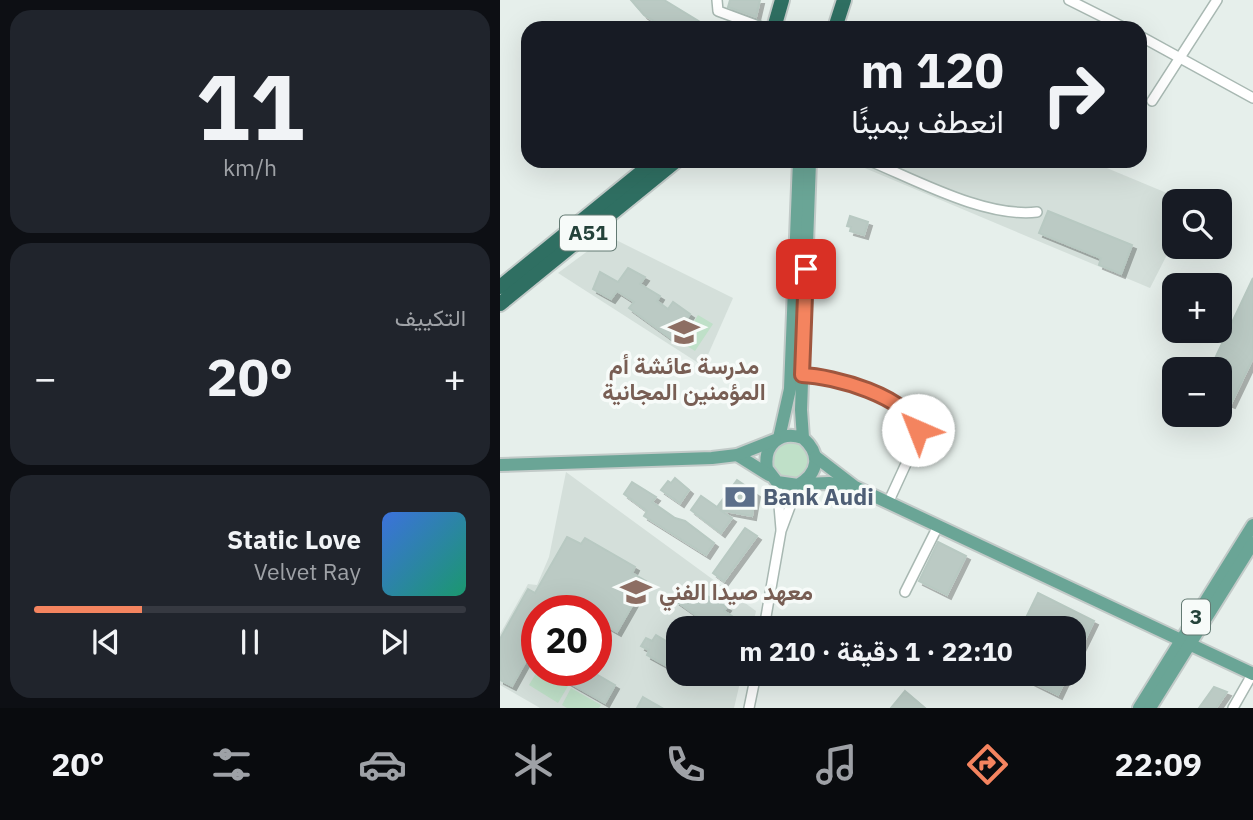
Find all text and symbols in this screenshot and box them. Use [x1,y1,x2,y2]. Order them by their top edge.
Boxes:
text: 120 m [860,38,1004,101]
text: 11 [195,47,305,165]
icon: right [1028,49,1119,140]
text: انعطف يمينًا [851,100,1004,142]
text: km/h [223,152,277,182]
map controls [1162,189,1232,427]
button: search [1162,189,1232,259]
road number: A51 [560,216,616,250]
pin [776,239,836,299]
icon: arrive [787,250,825,288]
button: + [1162,273,1232,343]
text: التكييف [395,302,466,332]
school or university icon: مدرسة عائشة أم المؤمنين المجانية [667,315,701,349]
text: 20° [207,343,293,410]
place label: مدرسة عائشة أم المؤمنين المجانية [602,350,766,407]
text: − [34,353,57,402]
text: + [443,353,466,402]
button: − [1162,357,1232,427]
position arrow [881,393,955,467]
bank icon: Bank Audi [723,480,757,514]
place label: Bank Audi [763,481,874,511]
text: Static Love [227,522,361,556]
text: Velvet Ray [254,556,361,586]
school or university icon: معهد صيدا الفني [619,575,653,609]
place label: معهد صيدا الفني [659,576,813,612]
speed limit sign: 20 [521,595,612,686]
road number: 3 [1182,600,1210,634]
icon: previous [87,623,125,661]
icon: pause [231,623,269,661]
icon: next [375,623,413,661]
text: 22:10 · 1 دقيقة · 210 m [739,634,1013,668]
icon: filters [207,740,256,789]
icon: car [358,740,407,789]
icon: climate [509,740,558,789]
icon: phone [661,740,710,789]
icon: music [812,740,861,789]
icon: directions [963,740,1012,789]
text: 20° [51,743,105,785]
text: 22:09 [1115,743,1202,785]

